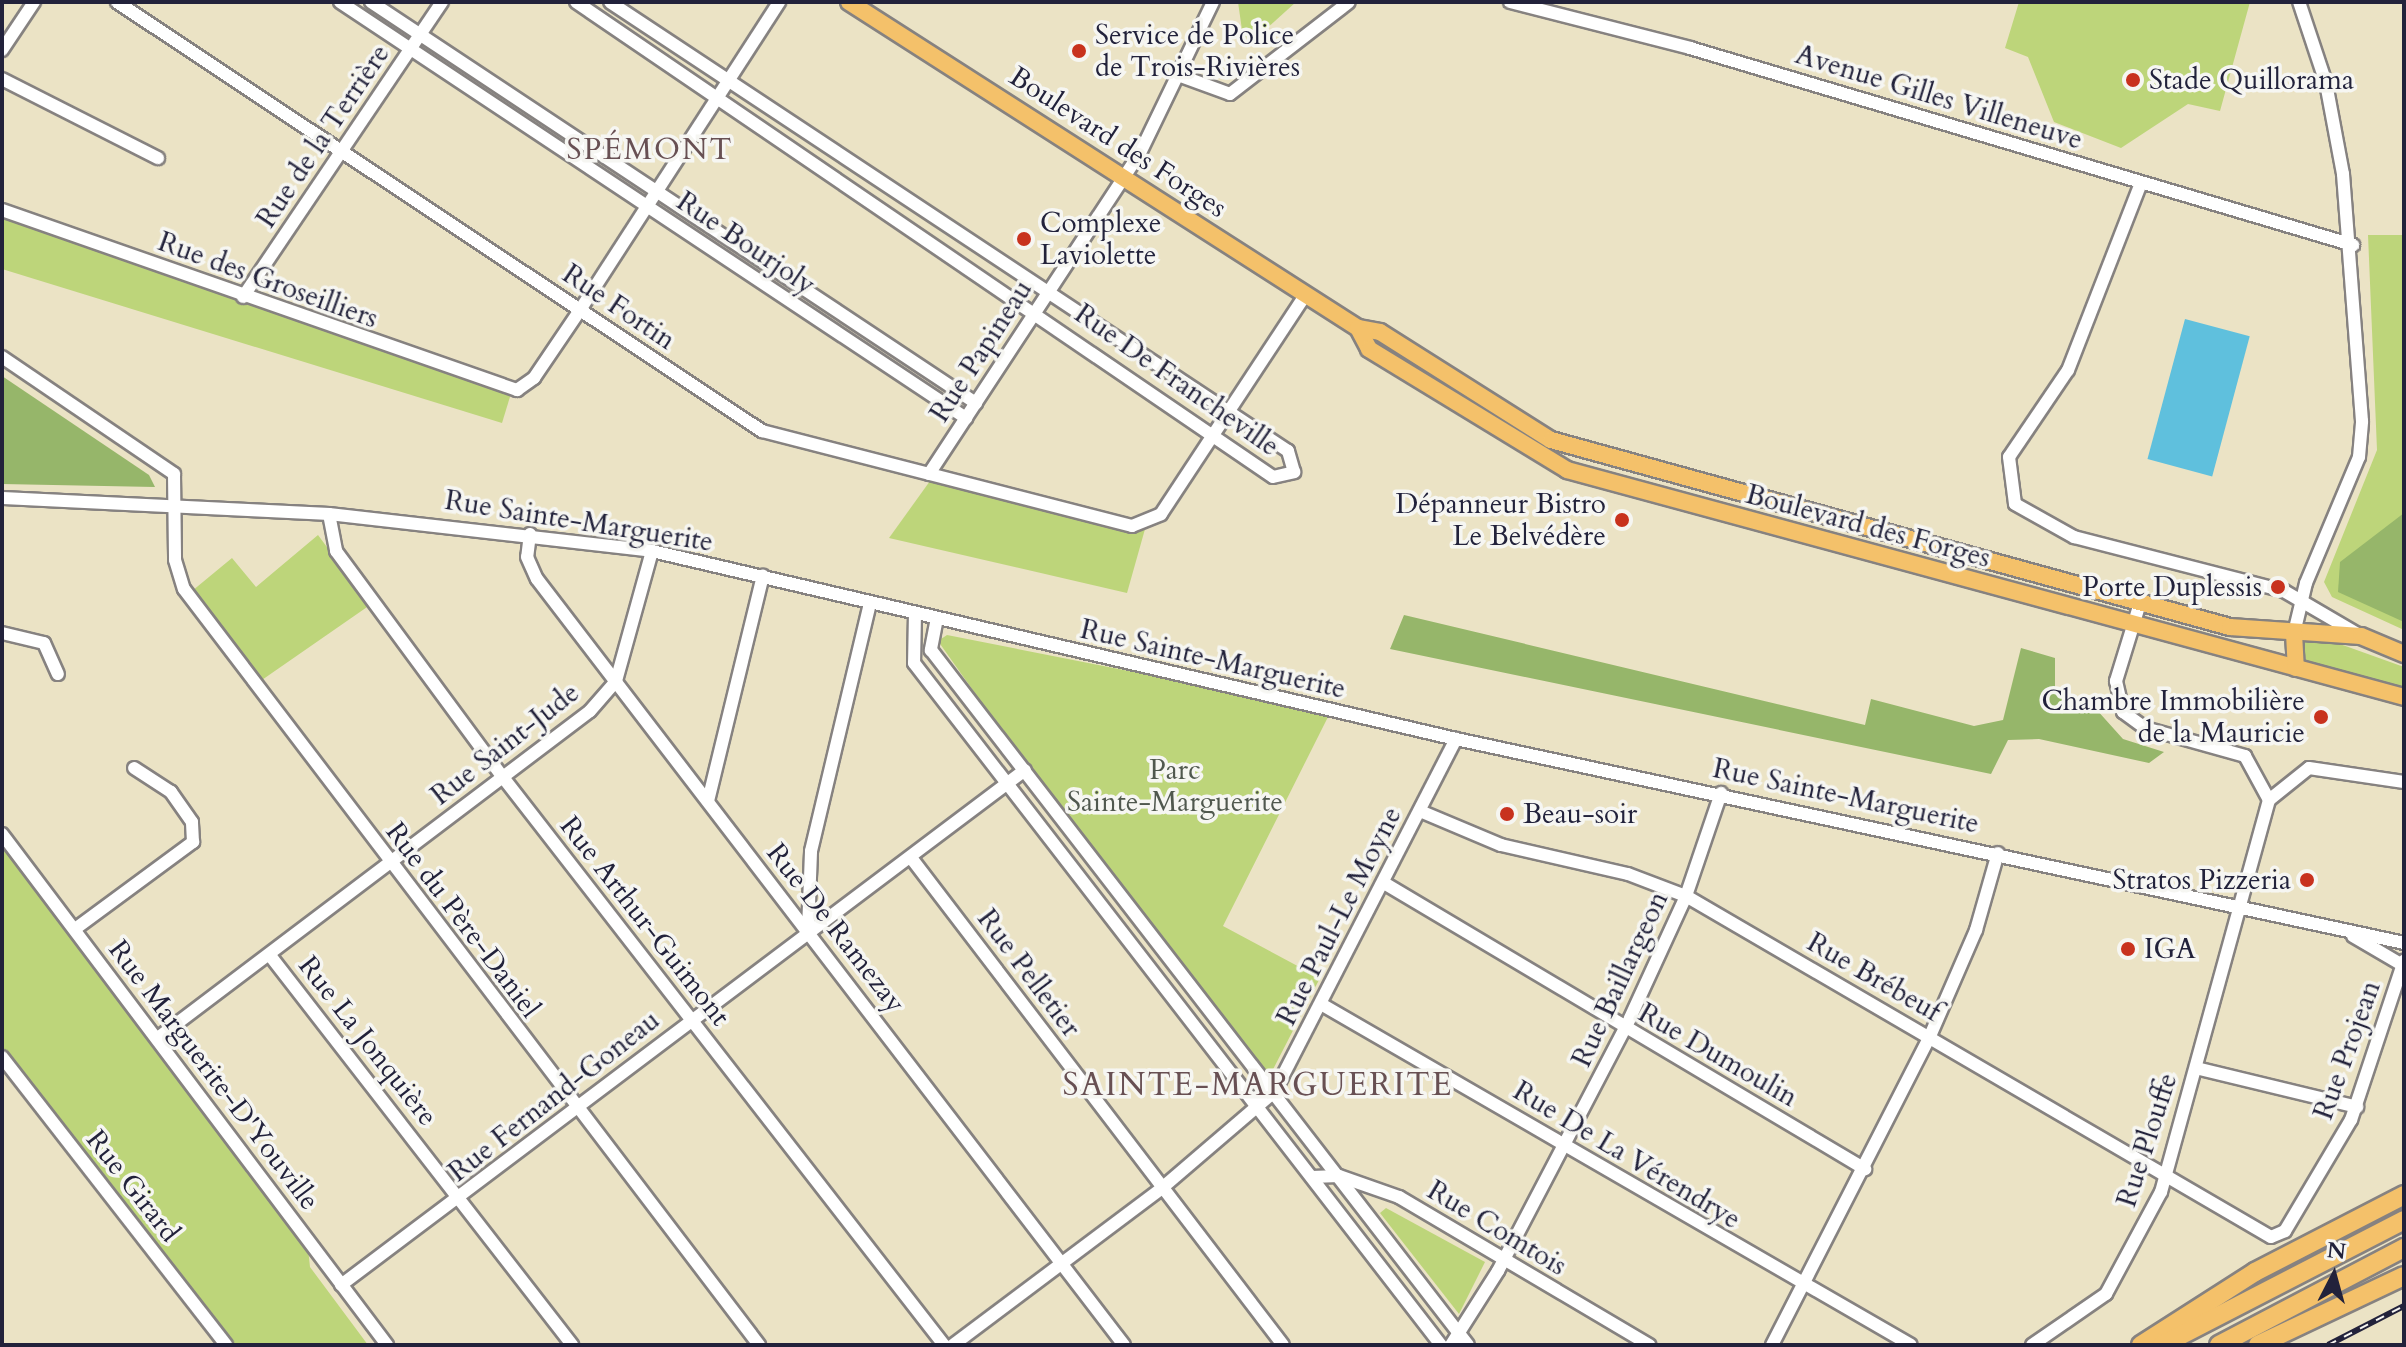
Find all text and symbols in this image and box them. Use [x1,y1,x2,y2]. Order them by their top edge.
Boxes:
place label: Service de Police de Trois-Rivières [1095,18,1300,84]
street label: Avenue Gilles Villeneuve [1791,37,2087,157]
street label: Rue de la Terrière [249,38,397,234]
marker: Service de Police de Trois-Rivières [1070,42,1088,60]
street label: Boulevard des Forges [1003,59,1233,225]
place label: Stade Quillorama [2149,63,2354,97]
marker: Stade Quillorama [2124,71,2142,89]
district label: SPÉMONT [566,132,734,168]
street label: Rue Bourjoly [670,184,822,302]
place label: Complexe Laviolette [1040,206,1162,272]
street label: Rue des Groseilliers [154,225,382,335]
marker: Complexe Laviolette [1015,230,1033,248]
street label: Rue Fortin [556,257,682,357]
street label: Rue Papineau [923,274,1039,428]
street label: Rue De Francheville [1068,297,1286,463]
street label: Boulevard des Forges [1742,477,1994,575]
street label: Rue Sainte-Marguerite [443,483,715,559]
place label: Dépanneur Bistro Le Belvédère [1395,487,1606,553]
marker: Dépanneur Bistro Le Belvédère [1613,511,1631,529]
place label: Porte Duplessis [2082,570,2262,604]
marker: Porte Duplessis [2269,578,2287,596]
street label: Rue Sainte-Marguerite [1077,612,1349,706]
street label: Rue Saint-Jude [424,676,586,812]
place label: Chambre Immobilière de la Mauricie [2041,684,2305,750]
marker: Chambre Immobilière de la Mauricie [2312,708,2330,726]
street label: Rue Sainte-Marguerite [1710,751,1982,841]
park label: Parc Sainte-Marguerite [1067,753,1283,819]
place label: Beau-soir [1523,797,1637,831]
street label: Rue Paul-Le Moyne [1269,801,1409,1031]
marker: Beau-soir [1498,805,1516,823]
street label: Rue Arthur-Guimont [553,810,737,1032]
street label: Rue du Père-Daniel [379,816,547,1024]
street label: Rue De Ramezay [760,837,912,1019]
place label: Stratos Pizzeria [2113,863,2291,897]
marker: Stratos Pizzeria [2298,871,2316,889]
street label: Rue Baillargeon [1565,886,1675,1072]
street label: Rue Pelletier [970,903,1088,1043]
street label: Rue Brébeuf [1801,925,1947,1029]
place label: IGA [2144,932,2196,966]
street label: Rue Marguerite-D'Youville [102,933,326,1217]
marker: IGA [2119,940,2137,958]
street label: Rue La Jonquière [291,950,445,1132]
street label: Rue Projean [2306,976,2388,1124]
street label: Rue Dumoulin [1632,996,1804,1114]
street label: Rue Fernand-Goneau [442,1003,666,1189]
district label: SAINTE-MARGUERITE [1062,1066,1454,1104]
street label: Rue Plouffe [2110,1069,2184,1211]
street label: Rue De La Vérendrye [1507,1074,1747,1236]
street label: Rue Girard [79,1123,187,1249]
street label: Rue Comtois [1421,1173,1573,1283]
north arrow [2294,1235,2374,1315]
text: N [2325,1235,2348,1267]

